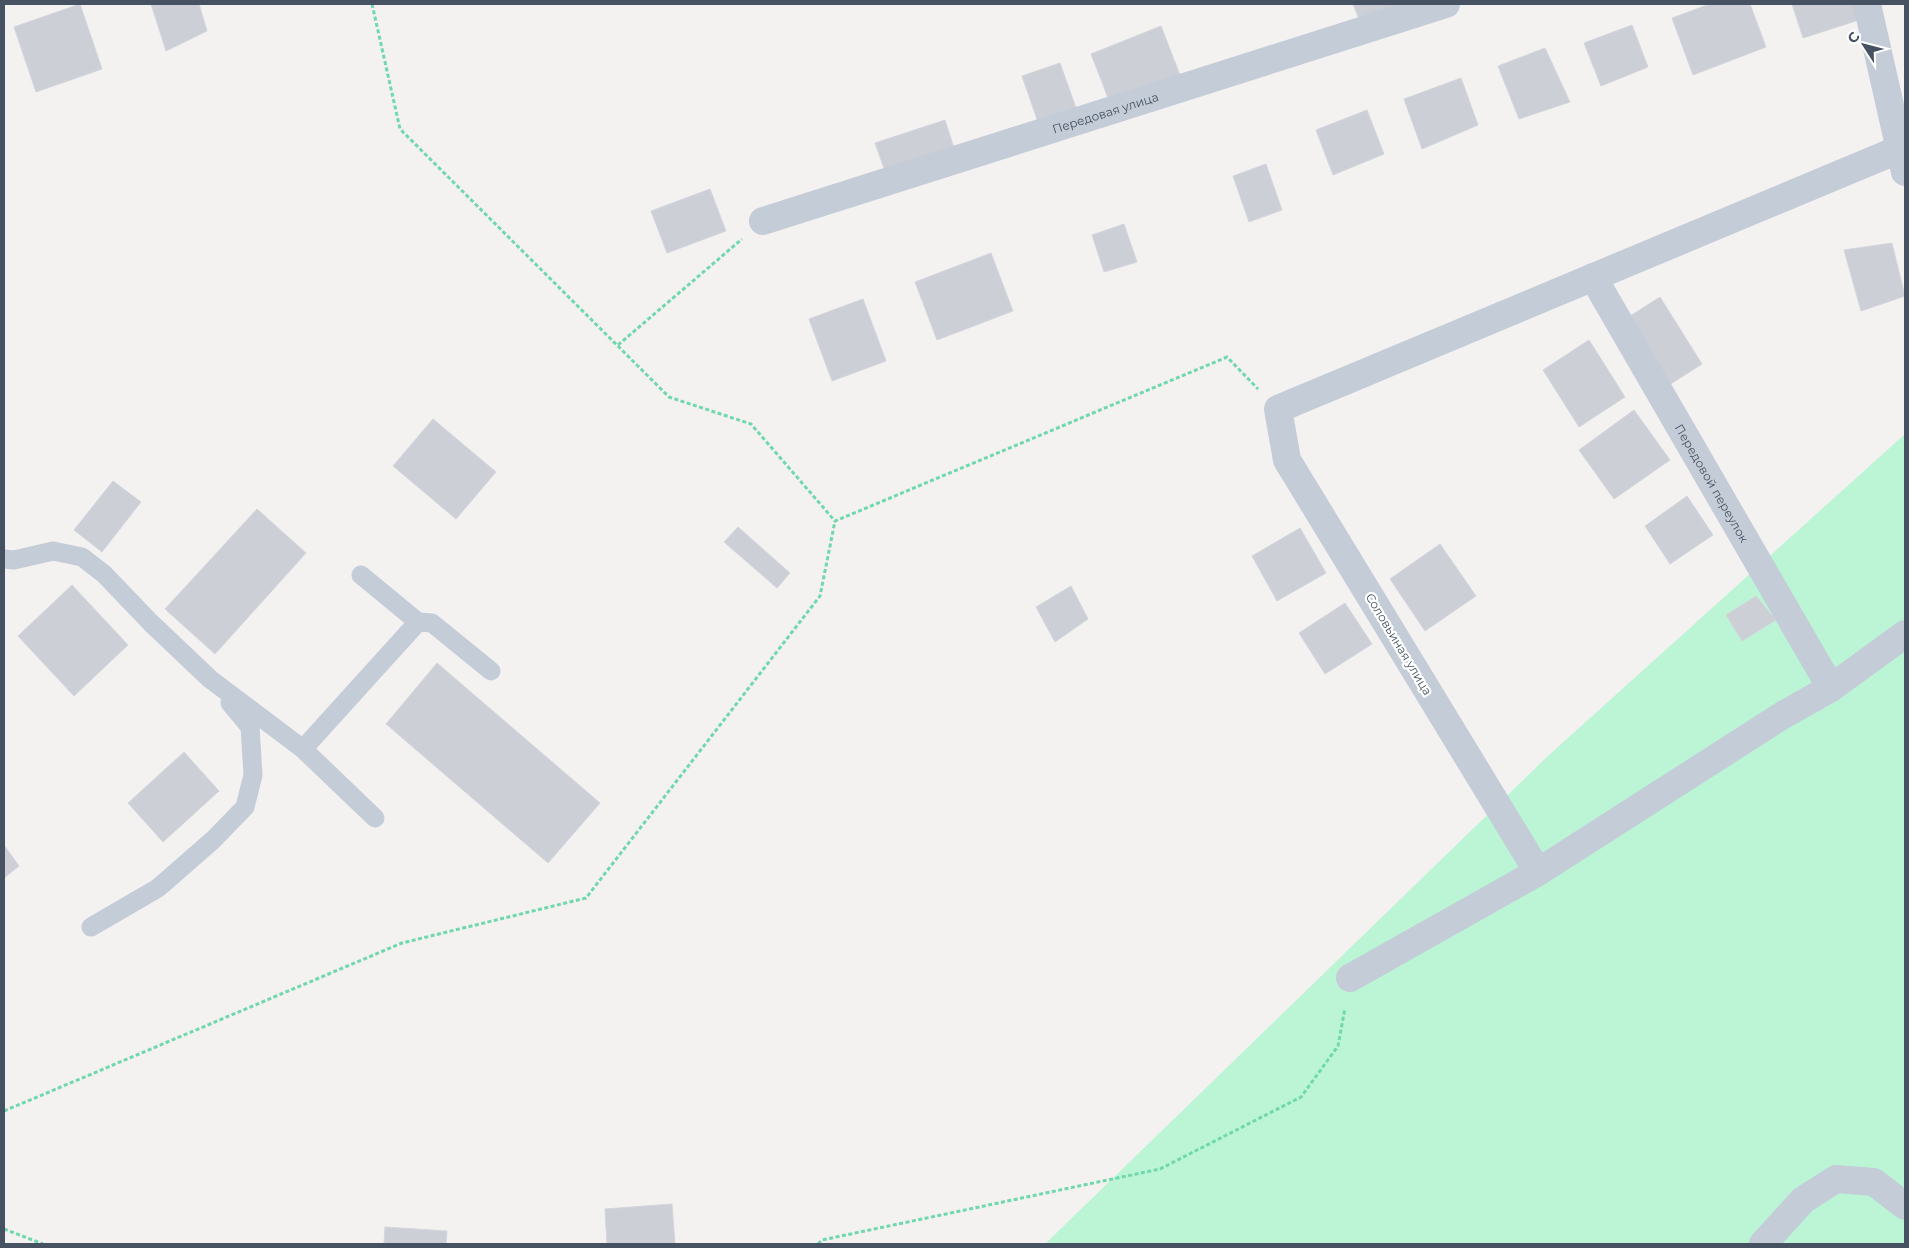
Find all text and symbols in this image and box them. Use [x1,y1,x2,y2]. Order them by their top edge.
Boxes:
north arrow [1839,20,1889,70]
text: С [1843,28,1864,47]
street label: Передовая улица [1050,88,1160,136]
street label: Передовой переулок [1672,421,1752,545]
street label: Соловьиная улица [1363,590,1435,698]

